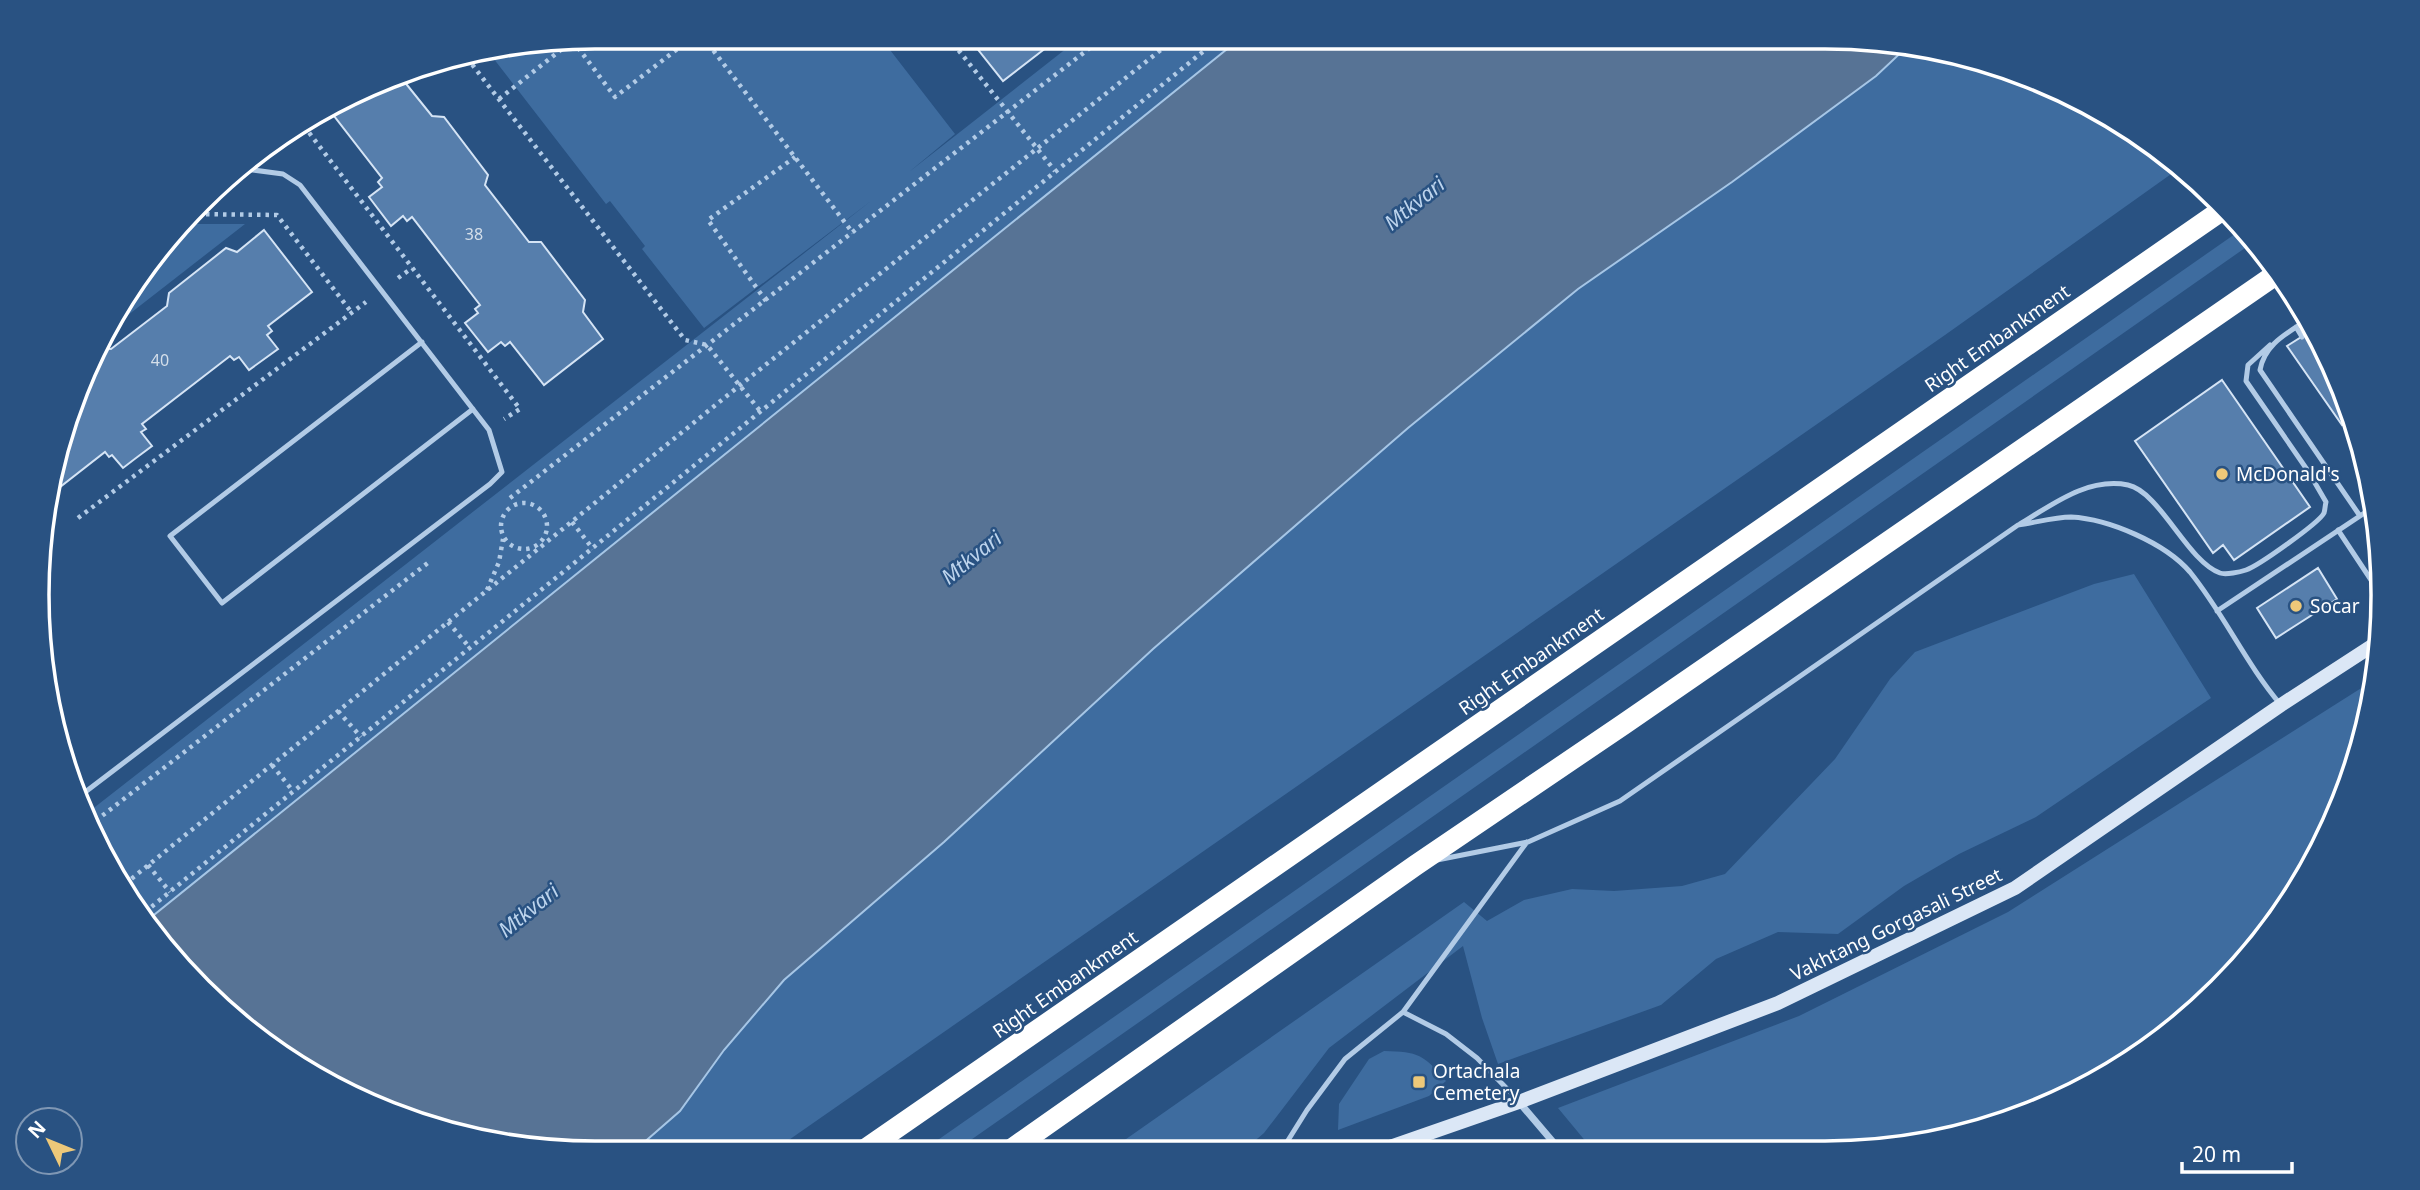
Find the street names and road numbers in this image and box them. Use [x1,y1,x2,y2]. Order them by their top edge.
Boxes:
street label: Right Embankment [1919,278,2075,398]
street label: Right Embankment [1453,601,1609,721]
street label: Vakhtang Gorgasali Street [1786,861,2006,987]
street label: Right Embankment [987,924,1143,1044]

